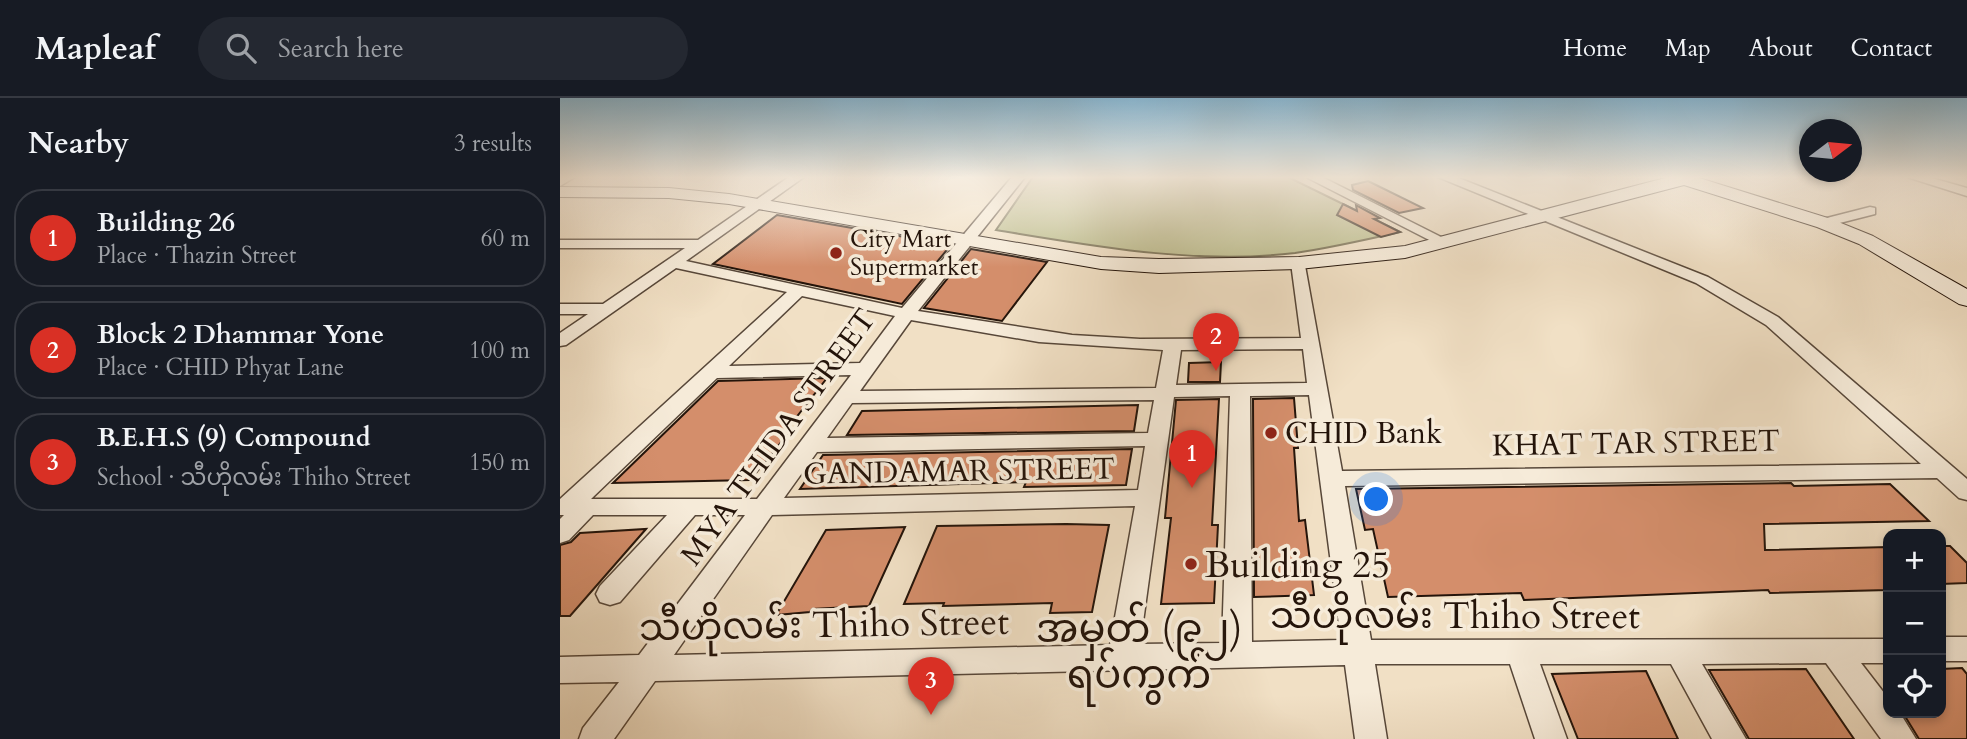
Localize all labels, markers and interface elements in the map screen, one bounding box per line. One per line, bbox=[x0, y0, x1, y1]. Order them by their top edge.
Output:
search box bbox=[198, 17, 688, 80]
text: Mapleaf bbox=[35, 26, 156, 71]
icon: search bbox=[222, 29, 260, 67]
text: Search here bbox=[278, 31, 404, 66]
text: Home bbox=[1563, 32, 1627, 65]
text: Map bbox=[1665, 32, 1711, 65]
text: About bbox=[1749, 32, 1813, 65]
text: Contact bbox=[1851, 32, 1932, 65]
north arrow bbox=[1799, 119, 1862, 182]
text: Nearby bbox=[28, 123, 129, 164]
text: 3 results bbox=[454, 128, 532, 159]
text: Building 26 bbox=[97, 205, 235, 240]
text: 1 bbox=[47, 223, 59, 254]
text: 60 m bbox=[481, 223, 530, 254]
place label: City Mart Supermarket bbox=[850, 223, 979, 284]
text: Place · Thazin Street bbox=[97, 240, 296, 271]
marker: City Mart Supermarket bbox=[828, 245, 844, 261]
street label: MYA THIDA STREET bbox=[671, 301, 885, 574]
pin: 2 bbox=[1193, 313, 1239, 371]
text: Block 2 Dhammar Yone bbox=[97, 317, 384, 352]
text: 2 bbox=[47, 335, 59, 366]
text: 100 m bbox=[469, 335, 530, 366]
text: Place · CHID Phyat Lane bbox=[97, 352, 344, 383]
place label: CHID Bank bbox=[1285, 413, 1442, 454]
text: B.E.H.S (9) Compound bbox=[97, 420, 371, 455]
street label: KHAT TAR STREET bbox=[1492, 420, 1780, 467]
marker: CHID Bank bbox=[1263, 425, 1279, 441]
pin: 1 bbox=[1169, 430, 1215, 488]
text: 3 bbox=[47, 447, 59, 478]
text: 150 m bbox=[469, 447, 530, 478]
street label: GANDAMAR STREET bbox=[803, 448, 1115, 495]
text: School · သီဟိုလမ်း Thiho Street bbox=[97, 462, 410, 493]
your location bbox=[1359, 482, 1393, 516]
map controls bbox=[1883, 529, 1946, 718]
button: + bbox=[1883, 529, 1946, 592]
place label: Building 25 bbox=[1205, 540, 1390, 590]
marker: Building 25 bbox=[1183, 556, 1199, 572]
street label: သီဟိုလမ်း Thiho Street bbox=[1270, 591, 1640, 645]
button: − bbox=[1883, 592, 1946, 655]
street label: သီဟိုလမ်း Thiho Street bbox=[639, 597, 1010, 657]
district label: အမှတ် (၉၂) ရပ်ကွက် bbox=[1036, 601, 1242, 707]
button: locate bbox=[1883, 655, 1946, 718]
pin: 3 bbox=[908, 657, 954, 715]

